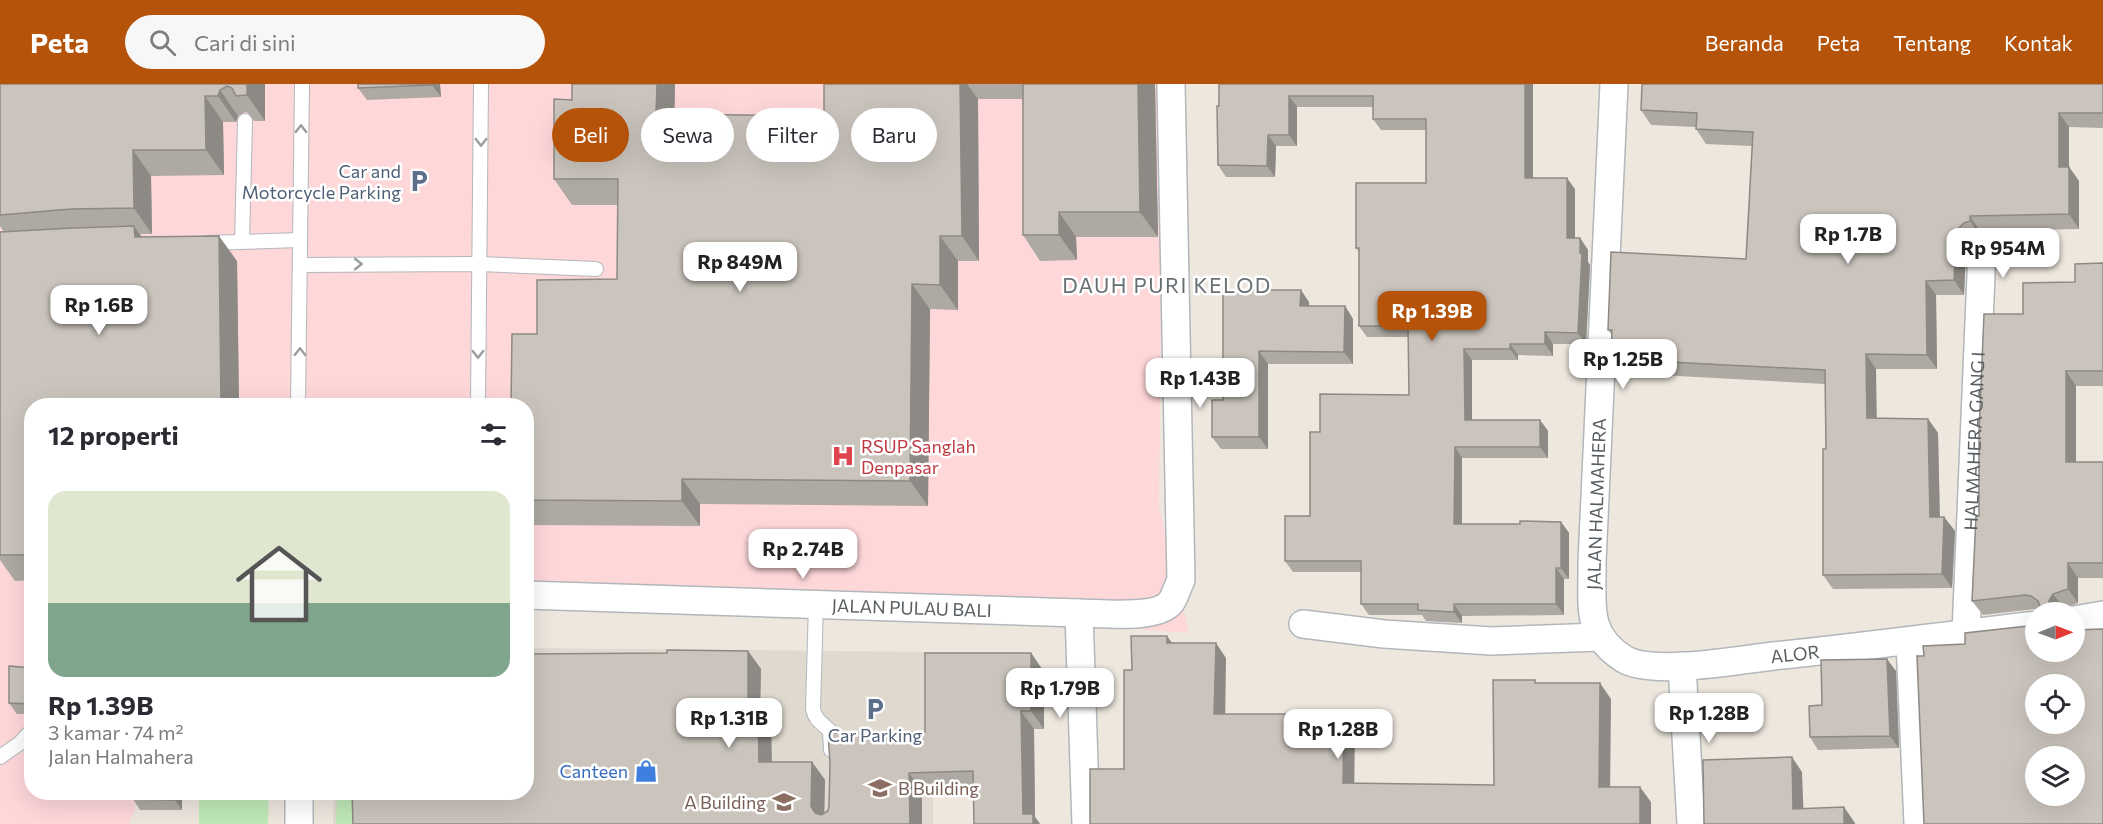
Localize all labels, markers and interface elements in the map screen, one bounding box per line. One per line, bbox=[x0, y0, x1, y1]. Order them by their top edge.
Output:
search box bbox=[125, 15, 545, 69]
text: Peta bbox=[30, 25, 89, 59]
icon: search bbox=[146, 26, 179, 59]
text: Cari di sini bbox=[194, 29, 296, 56]
text: Beranda bbox=[1705, 30, 1784, 55]
text: Peta bbox=[1817, 30, 1860, 55]
text: Tentang bbox=[1893, 30, 1971, 55]
text: Kontak bbox=[2004, 30, 2073, 55]
chip: Beli bbox=[552, 108, 629, 162]
chip: Sewa bbox=[641, 108, 734, 162]
chip: Filter bbox=[746, 108, 839, 162]
chip: Baru bbox=[851, 108, 937, 162]
one-way arrow bbox=[295, 124, 307, 133]
one-way arrow bbox=[475, 138, 487, 147]
place label: Car and Motorcycle Parking bbox=[242, 160, 401, 203]
parking icon: Car and Motorcycle Parking bbox=[406, 168, 432, 194]
pin: Rp 1.7B bbox=[1793, 214, 1903, 265]
text: Rp 1.7B bbox=[1814, 221, 1882, 245]
pin: Rp 954M bbox=[1948, 228, 2058, 279]
text: Rp 954M bbox=[1960, 235, 2046, 259]
pin: Rp 849M bbox=[685, 242, 795, 293]
text: Rp 849M bbox=[697, 249, 783, 273]
one-way arrow bbox=[354, 258, 363, 270]
district label: DAUH PURI KELOD bbox=[1062, 272, 1272, 297]
pin: Rp 1.6B bbox=[44, 285, 154, 336]
pin: Rp 1.39B bbox=[1370, 291, 1494, 342]
text: Rp 1.6B bbox=[64, 292, 134, 316]
text: Rp 1.39B bbox=[1391, 298, 1473, 322]
pin: Rp 1.25B bbox=[1561, 339, 1685, 390]
text: Rp 1.25B bbox=[1583, 346, 1663, 370]
one-way arrow bbox=[293, 348, 306, 357]
one-way arrow bbox=[472, 350, 484, 359]
street label: HALMAHERA GANG I bbox=[1959, 351, 1989, 531]
pin: Rp 1.43B bbox=[1138, 358, 1262, 409]
text: Rp 1.43B bbox=[1160, 365, 1240, 389]
icon: filters bbox=[477, 418, 510, 451]
street label: JALAN HALMAHERA bbox=[1582, 418, 1610, 590]
text: 12 properti bbox=[48, 419, 179, 450]
place label: RSUP Sanglah Denpasar bbox=[861, 435, 976, 478]
hospital icon: RSUP Sanglah Denpasar bbox=[830, 443, 856, 469]
pin: Rp 2.74B bbox=[741, 529, 865, 580]
icon: home bbox=[225, 530, 333, 638]
text: Rp 2.74B bbox=[762, 536, 844, 560]
street label: JALAN PULAU BALI bbox=[831, 594, 992, 621]
north arrow bbox=[2025, 602, 2085, 662]
map controls bbox=[2025, 602, 2085, 806]
street label: ALOR bbox=[1769, 640, 1821, 667]
pin: Rp 1.79B bbox=[998, 668, 1122, 719]
button: locate bbox=[2025, 674, 2085, 734]
text: Rp 1.79B bbox=[1020, 675, 1100, 699]
text: Rp 1.39B bbox=[48, 689, 153, 720]
pin: Rp 1.28B bbox=[1647, 693, 1771, 744]
parking icon: Car Parking bbox=[862, 696, 888, 722]
pin: Rp 1.31B bbox=[667, 698, 791, 749]
text: Rp 1.28B bbox=[1669, 700, 1749, 724]
text: Rp 1.31B bbox=[690, 705, 768, 729]
pin: Rp 1.28B bbox=[1276, 709, 1400, 760]
text: Rp 1.28B bbox=[1298, 716, 1378, 740]
text: 3 kamar · 74 m² bbox=[48, 720, 184, 744]
place label: Car Parking bbox=[828, 724, 923, 746]
text: Jalan Halmahera bbox=[48, 744, 194, 768]
button: layers bbox=[2025, 746, 2085, 806]
shop icon: Canteen bbox=[633, 758, 659, 784]
place label: Canteen bbox=[559, 760, 628, 782]
school or university icon: B Building bbox=[867, 775, 893, 801]
place label: B Building bbox=[898, 777, 979, 799]
school or university icon: A Building bbox=[771, 789, 797, 815]
place label: A Building bbox=[684, 791, 766, 813]

